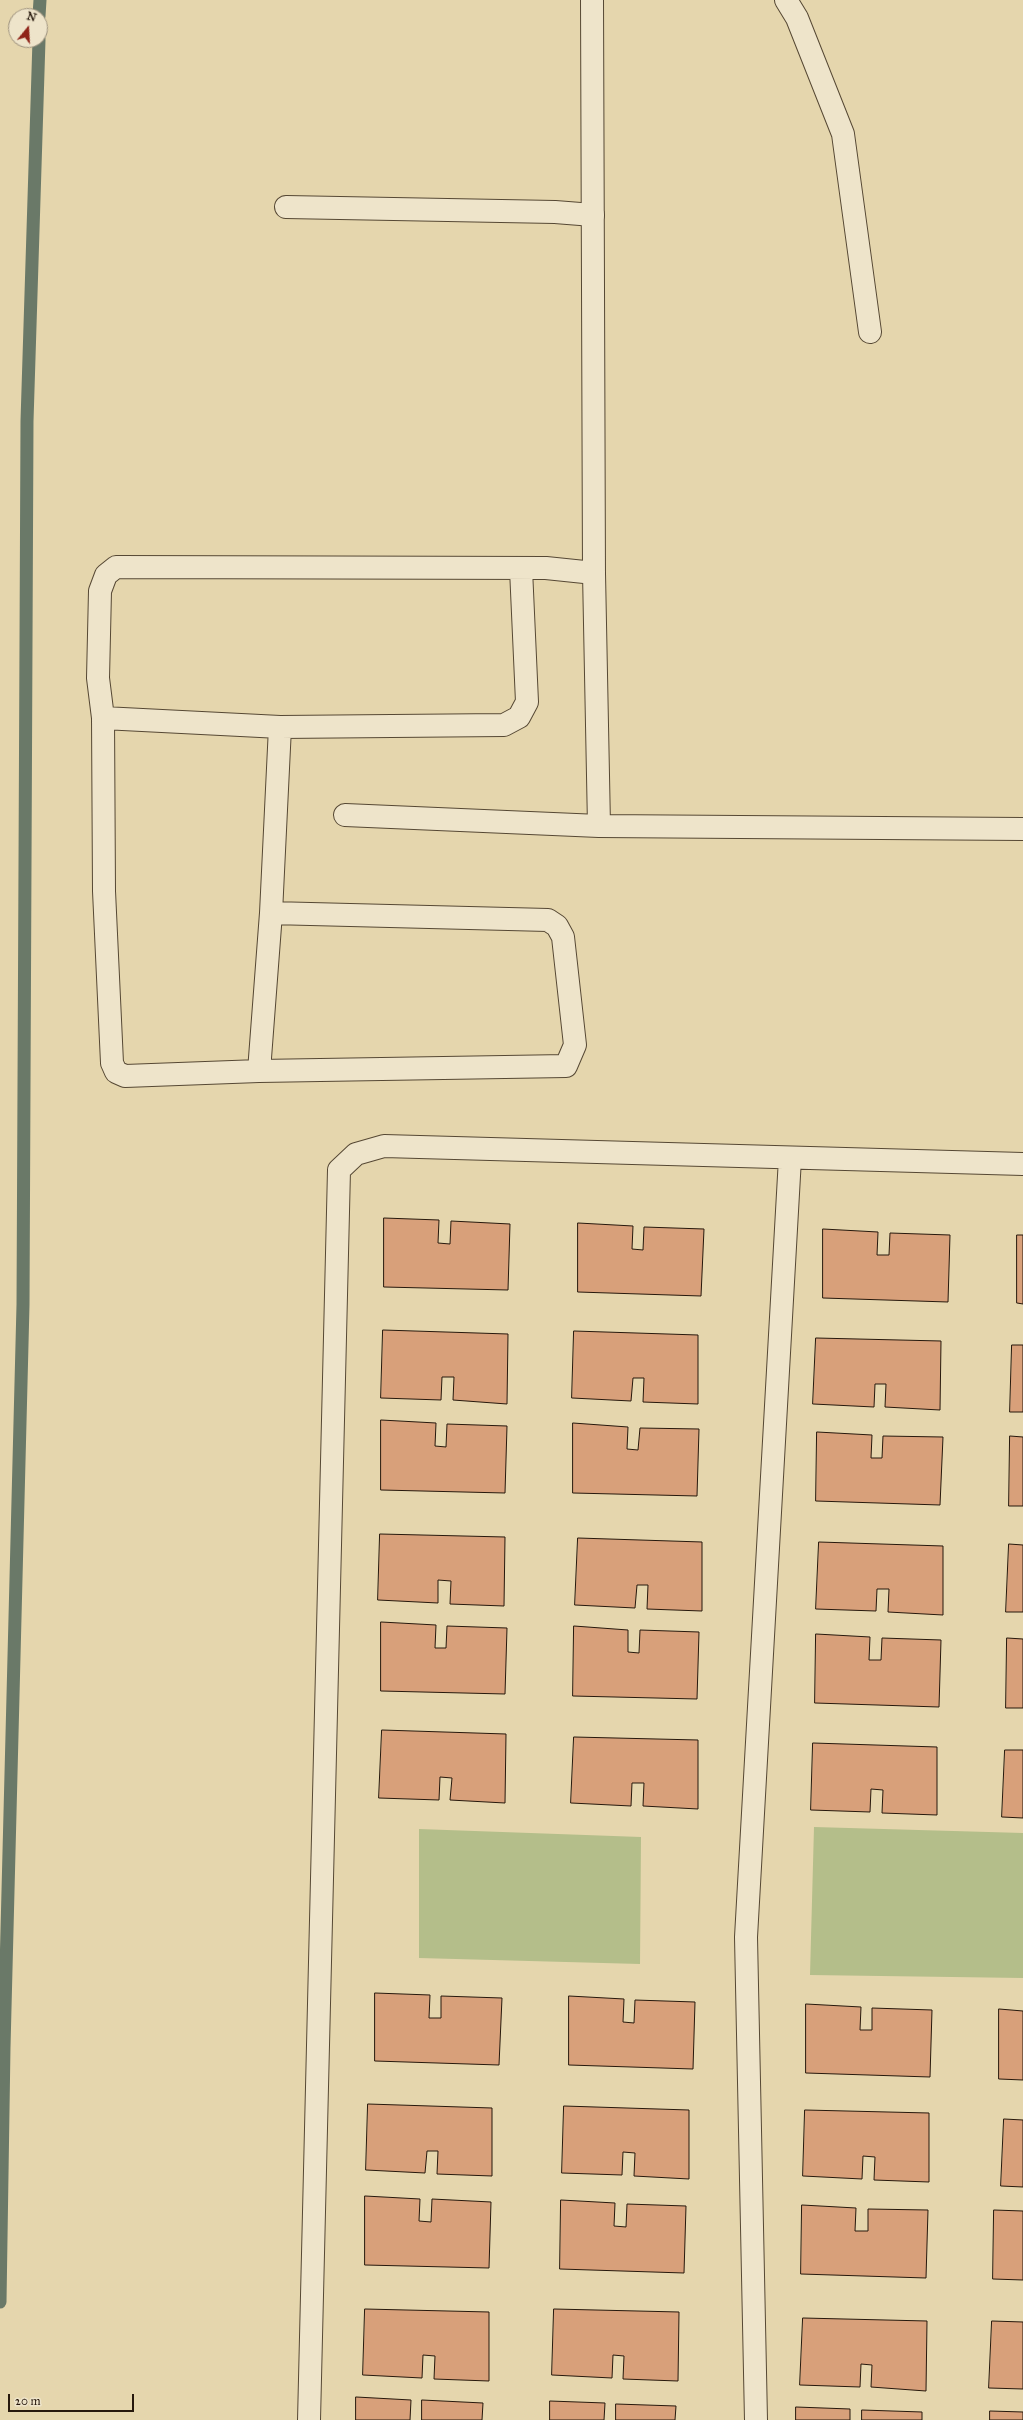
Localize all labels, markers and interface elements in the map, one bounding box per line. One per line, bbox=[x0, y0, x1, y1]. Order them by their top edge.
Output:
north arrow bbox=[8, 8, 48, 48]
text: N bbox=[25, 9, 38, 25]
scale bar bbox=[10, 2386, 136, 2412]
text: 20 m bbox=[15, 2394, 41, 2408]

